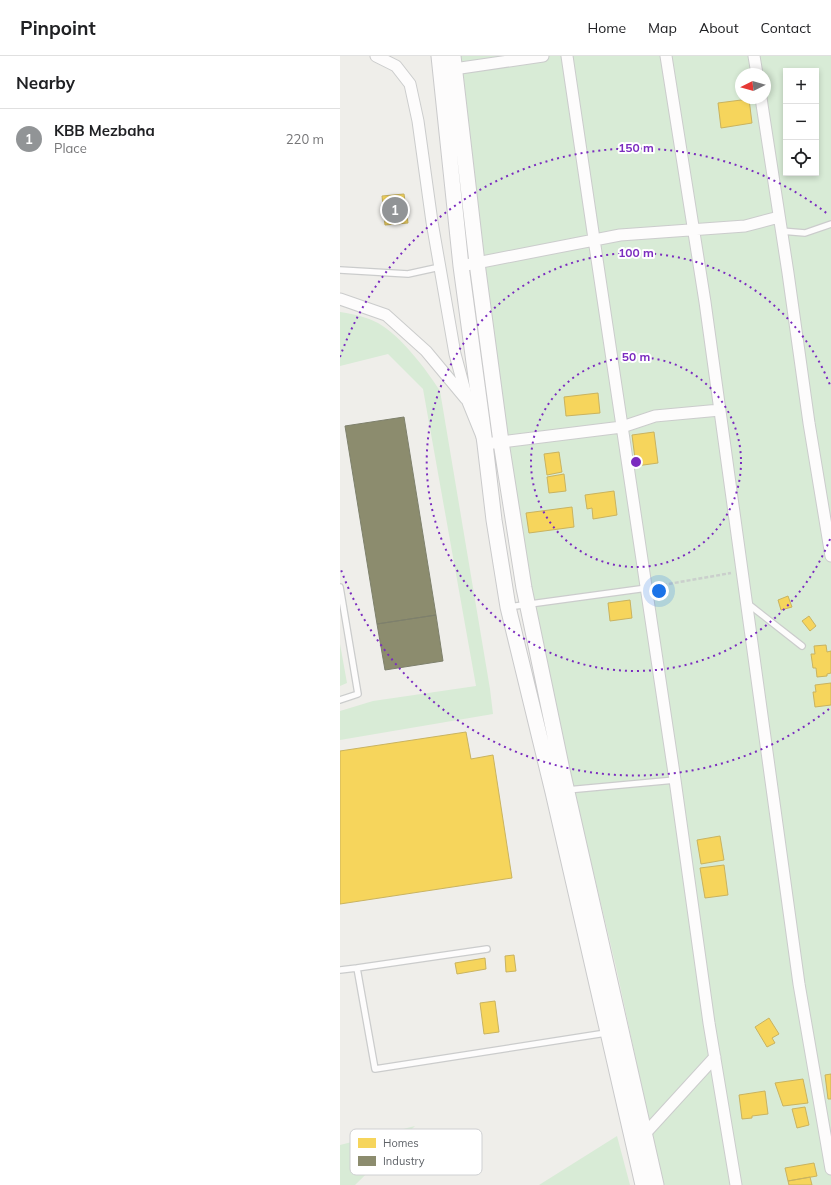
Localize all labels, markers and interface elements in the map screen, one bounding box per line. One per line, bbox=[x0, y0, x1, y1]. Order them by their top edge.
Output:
text: Pinpoint bbox=[20, 16, 96, 40]
text: Home bbox=[587, 19, 626, 37]
text: Map bbox=[648, 19, 677, 37]
text: About bbox=[699, 19, 739, 37]
text: Contact bbox=[761, 19, 811, 37]
north arrow bbox=[735, 68, 771, 104]
map controls bbox=[783, 68, 819, 176]
button: + bbox=[783, 68, 819, 104]
text: Nearby bbox=[16, 72, 75, 93]
button: − bbox=[783, 104, 819, 140]
text: KBB Mezbaha bbox=[54, 121, 155, 140]
text: 1 bbox=[25, 131, 33, 147]
text: 220 m bbox=[286, 131, 324, 147]
text: Place bbox=[54, 140, 87, 156]
text: 150 m bbox=[618, 140, 654, 155]
button: locate bbox=[783, 140, 819, 176]
pin: 1 bbox=[382, 195, 408, 225]
text: 100 m bbox=[618, 245, 654, 260]
text: 50 m bbox=[622, 349, 650, 364]
centre of rings bbox=[629, 455, 643, 469]
your location bbox=[649, 581, 669, 601]
legend bbox=[350, 1129, 482, 1175]
text: Homes bbox=[383, 1136, 419, 1150]
text: Industry bbox=[383, 1154, 425, 1168]

